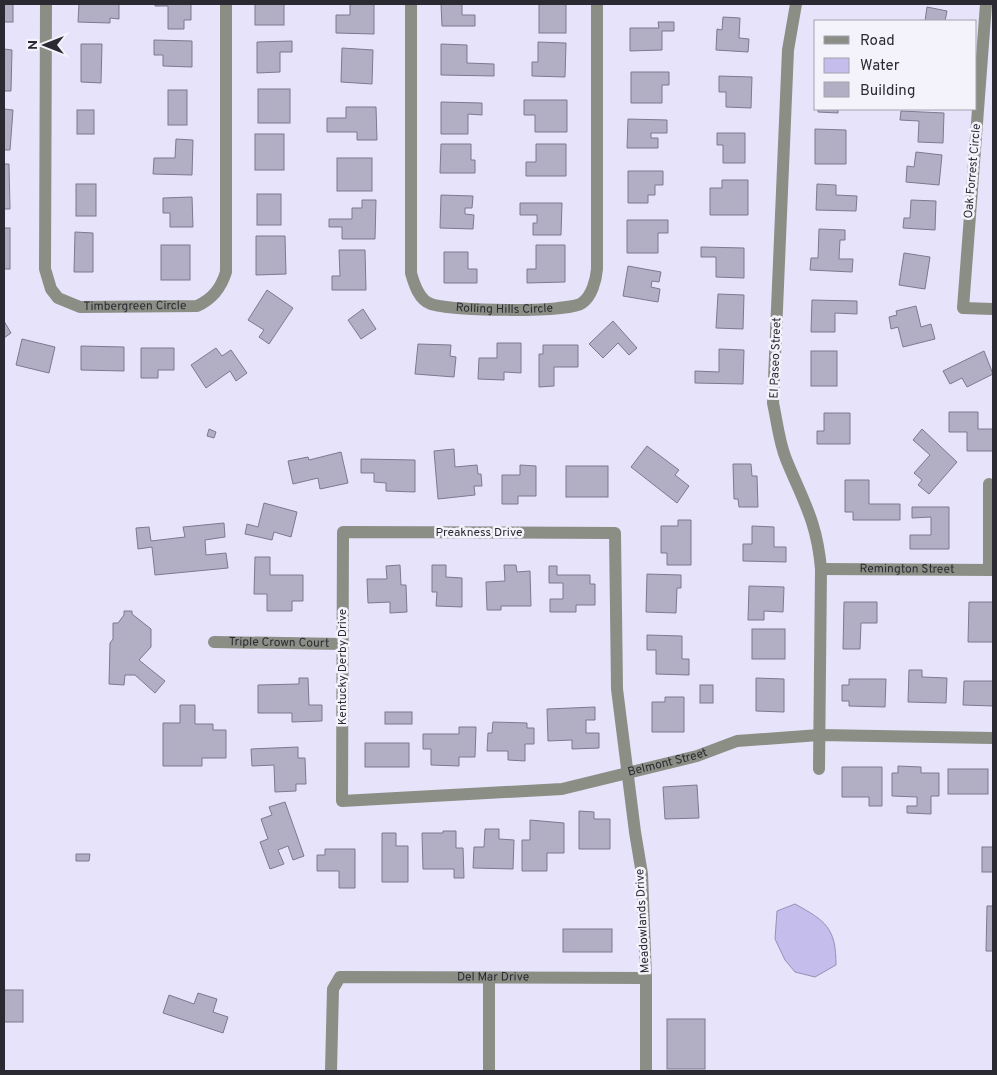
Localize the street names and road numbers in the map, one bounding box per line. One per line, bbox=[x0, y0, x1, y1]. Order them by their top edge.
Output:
street label: Oak Forrest Circle bbox=[961, 123, 985, 219]
street label: Timbergreen Circle bbox=[83, 298, 187, 315]
street label: Rolling Hills Circle bbox=[455, 300, 554, 318]
street label: El Paseo Street bbox=[767, 317, 785, 399]
street label: Preakness Drive bbox=[436, 525, 522, 541]
street label: Remington Street bbox=[859, 561, 955, 578]
street label: Kentucky Derby Drive bbox=[335, 609, 351, 725]
street label: Triple Crown Court bbox=[229, 634, 329, 652]
street label: Belmont Street bbox=[626, 745, 710, 781]
street label: Meadowlands Drive bbox=[632, 868, 654, 974]
street label: Del Mar Drive bbox=[457, 969, 529, 986]

